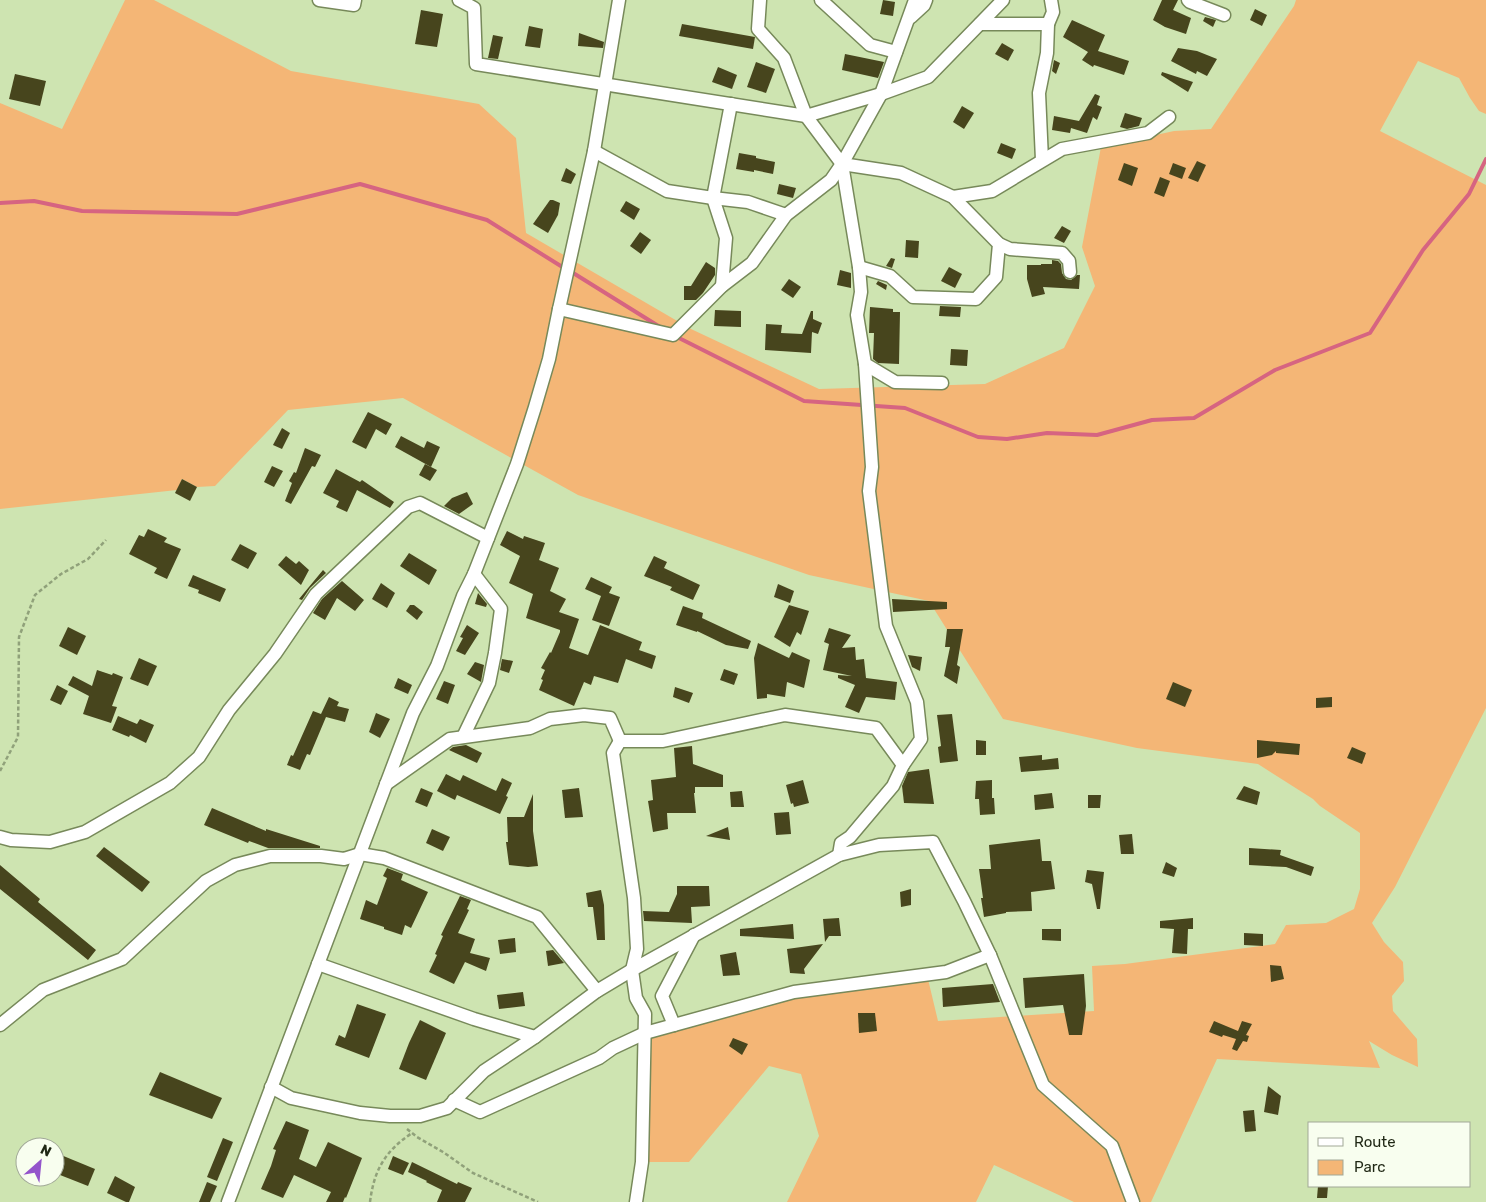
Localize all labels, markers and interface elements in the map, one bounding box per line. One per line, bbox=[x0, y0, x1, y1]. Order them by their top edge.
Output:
legend bbox=[1308, 1122, 1471, 1187]
text: Route bbox=[1354, 1133, 1396, 1151]
north arrow bbox=[15, 1137, 65, 1187]
text: N bbox=[37, 1141, 54, 1161]
text: Parc bbox=[1354, 1158, 1386, 1176]

